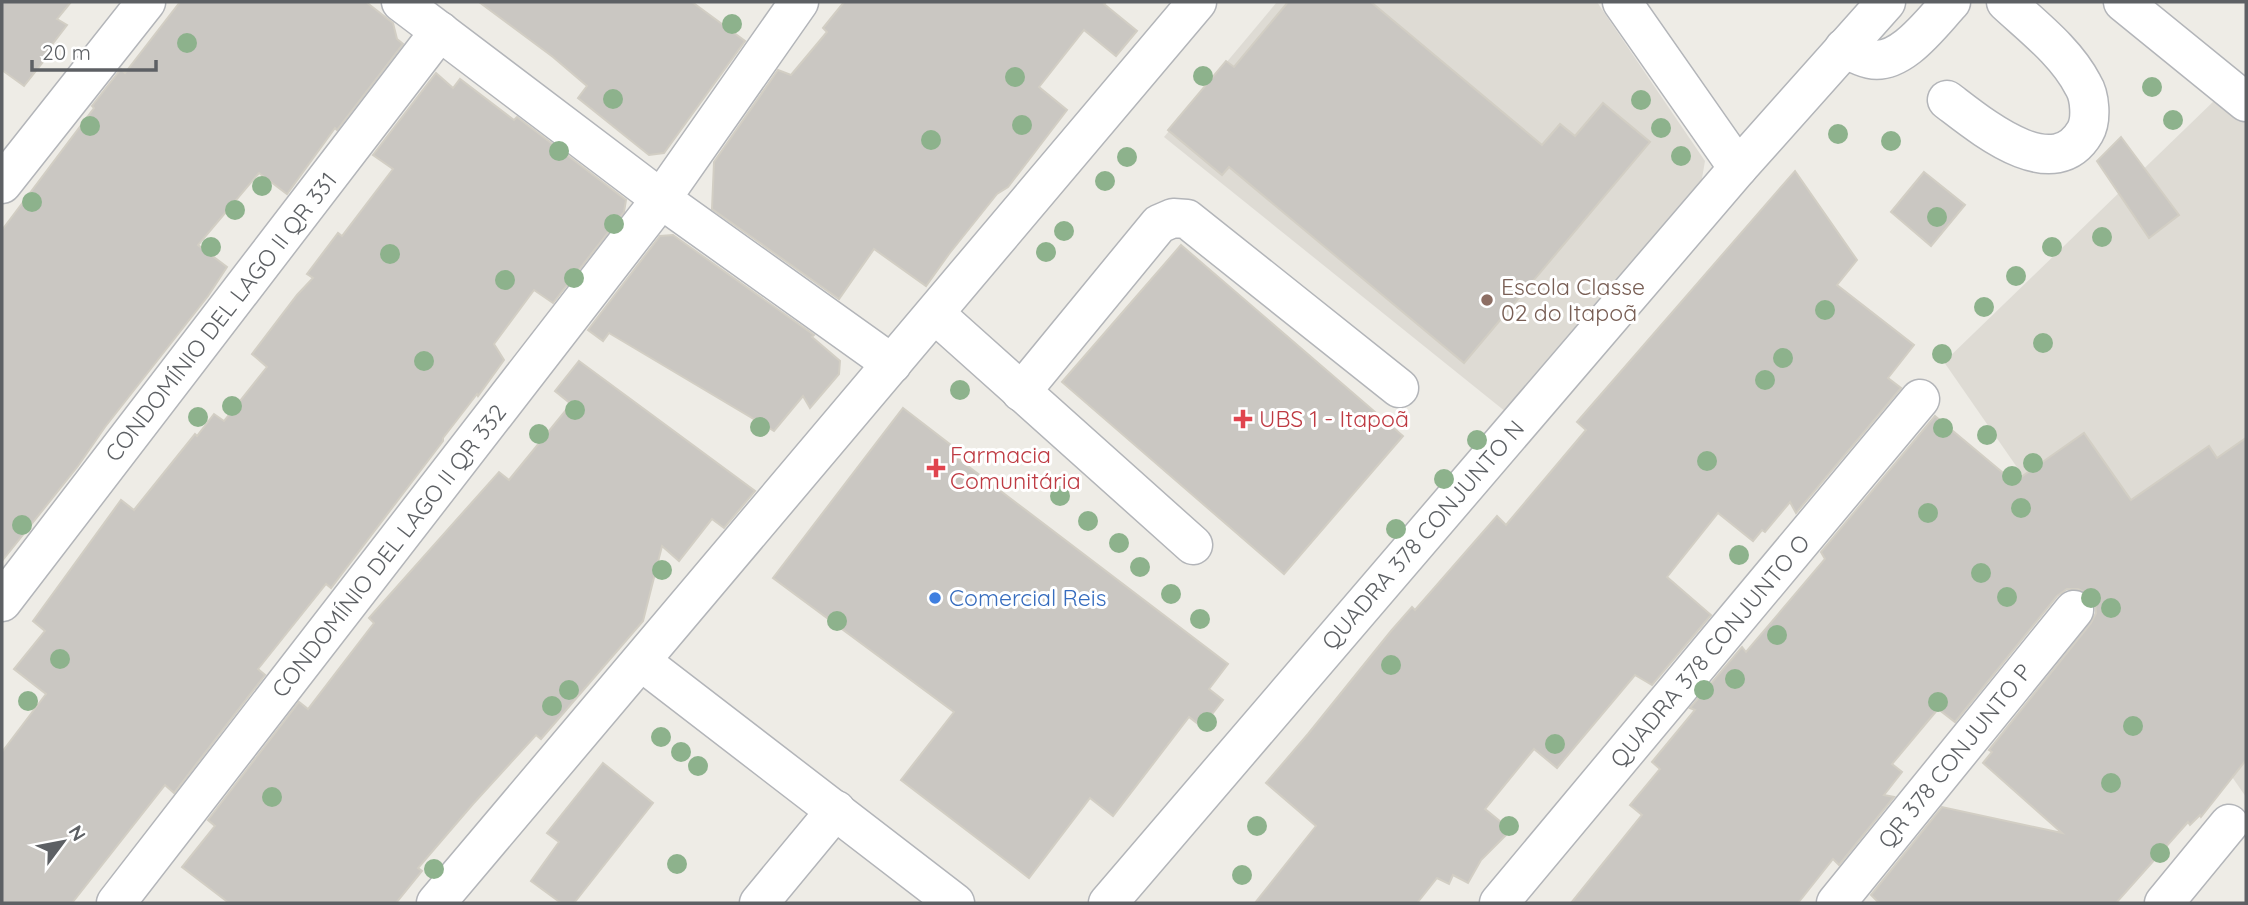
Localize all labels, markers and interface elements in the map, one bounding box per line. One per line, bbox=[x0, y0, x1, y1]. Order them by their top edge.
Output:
scale bar bbox=[32, 28, 156, 72]
text: 20 m bbox=[42, 39, 91, 65]
street label: CONDOMÍNIO DEL LAGO II QR 331 bbox=[98, 166, 343, 467]
place label: Escola Classe 02 do Itapoã bbox=[1501, 272, 1645, 327]
marker: Escola Classe 02 do Itapoã bbox=[1479, 292, 1495, 308]
street label: CONDOMÍNIO DEL LAGO II QR 332 bbox=[265, 398, 512, 703]
place label: UBS 1 - Itapoã bbox=[1259, 404, 1409, 433]
marker: UBS 1 - Itapoã bbox=[1233, 409, 1253, 429]
street label: QUADRA 378 CONJUNTO N bbox=[1315, 414, 1530, 655]
place label: Farmacia Comunitária bbox=[950, 440, 1081, 495]
marker: Farmacia Comunitária bbox=[928, 460, 944, 476]
street label: QUADRA 378 CONJUNTO O bbox=[1604, 528, 1816, 773]
place label: Comercial Reis bbox=[949, 583, 1107, 612]
marker: Comercial Reis bbox=[927, 590, 943, 606]
street label: QR 378 CONJUNTO P bbox=[1871, 658, 2038, 854]
north arrow bbox=[28, 807, 98, 877]
text: N bbox=[64, 821, 91, 845]

